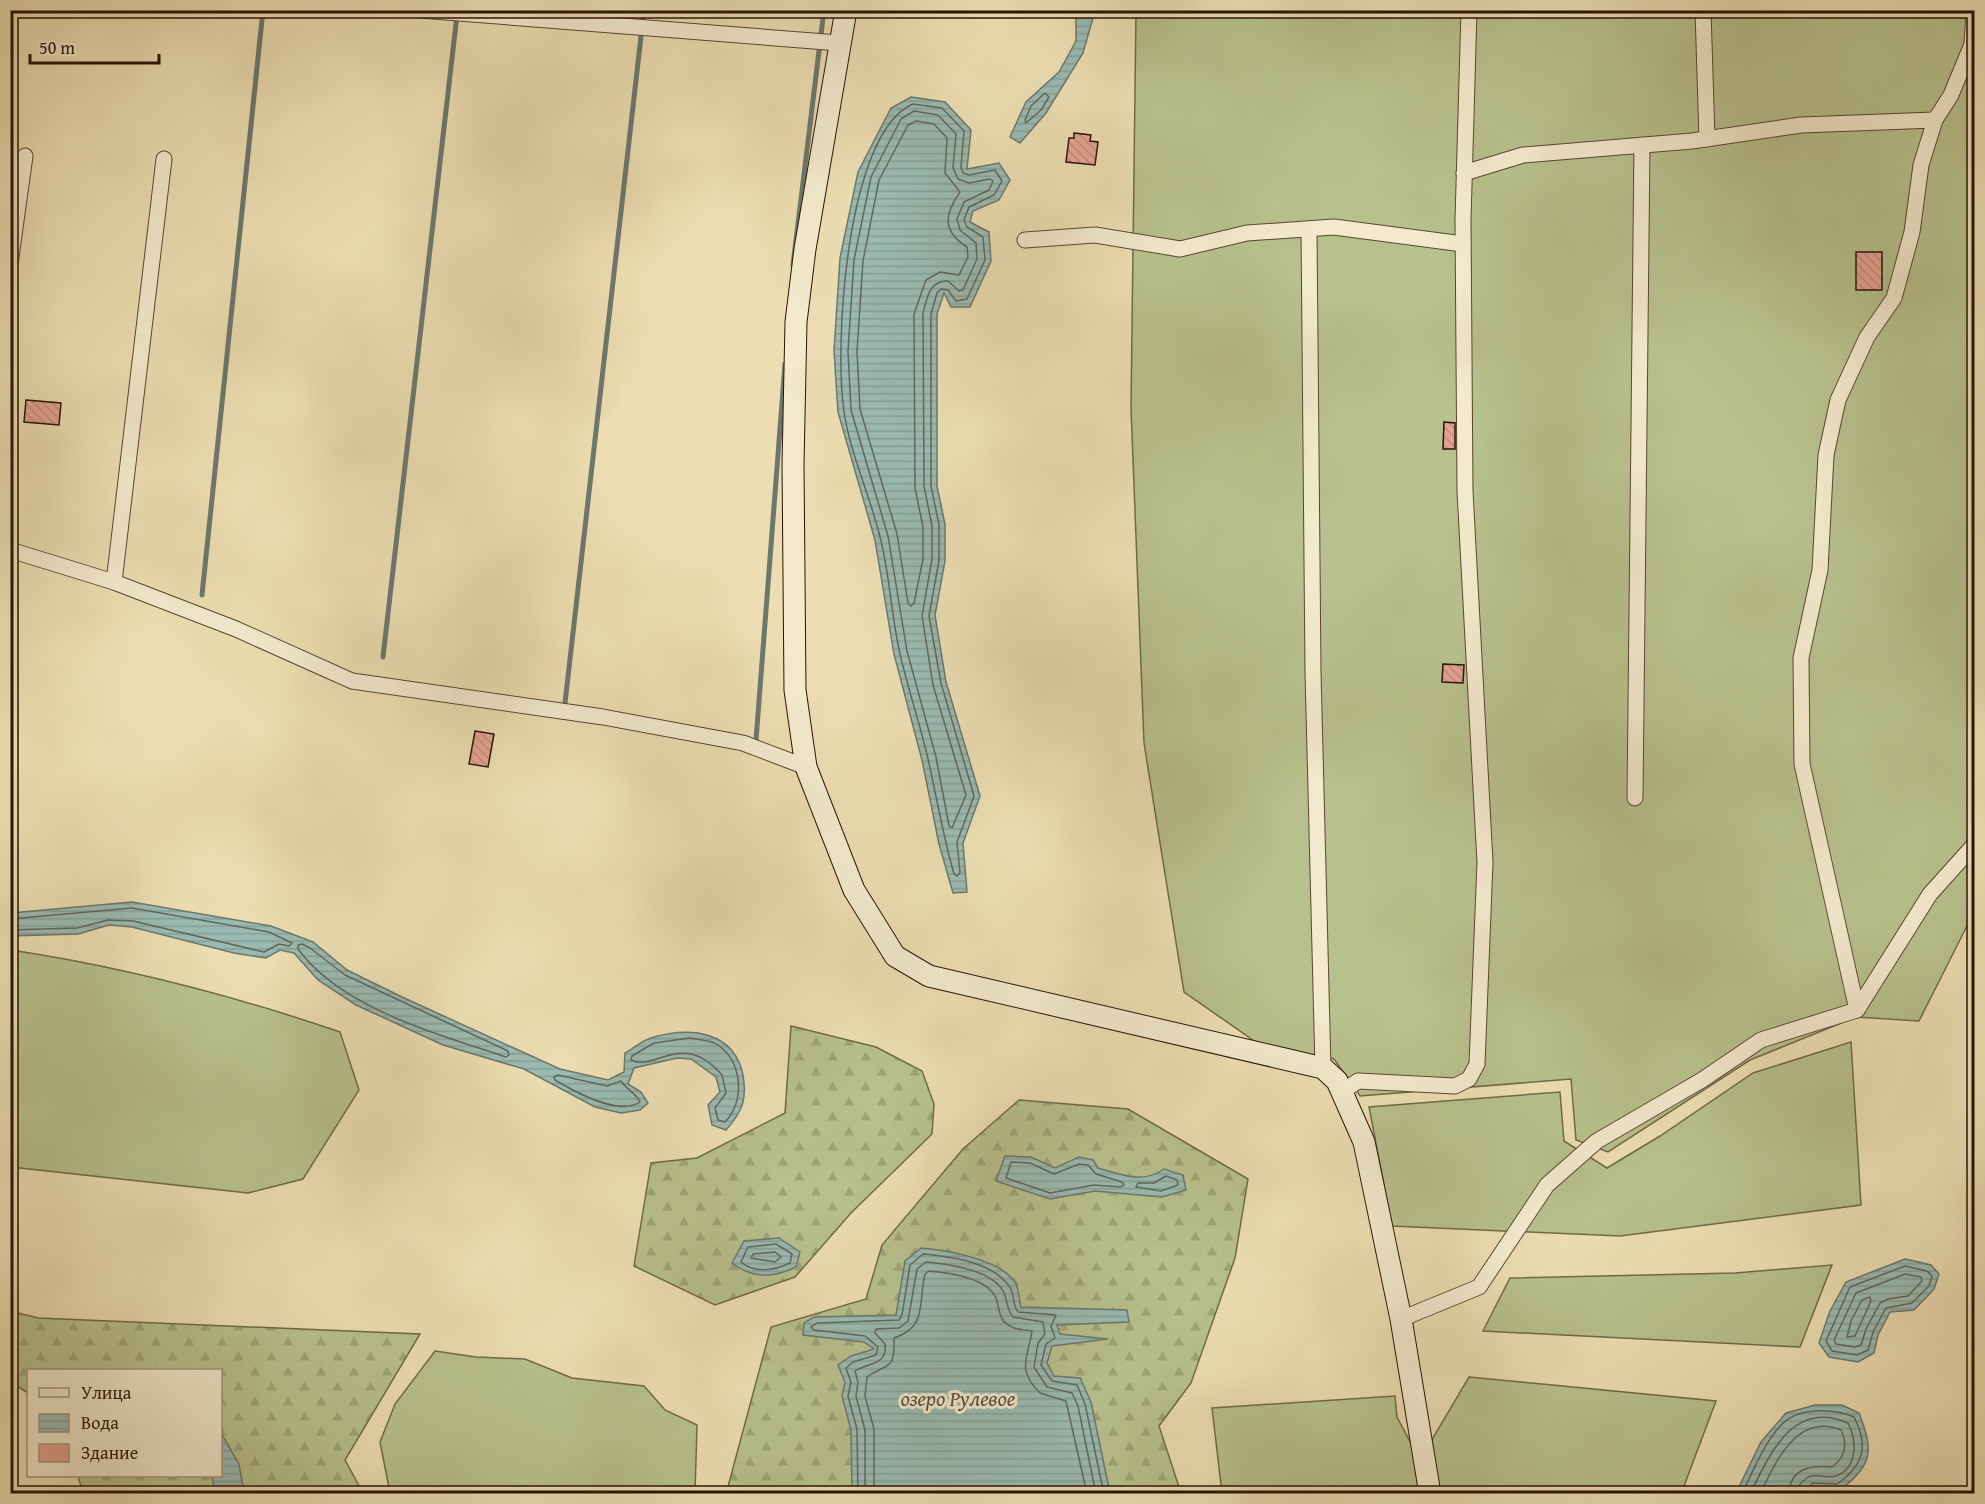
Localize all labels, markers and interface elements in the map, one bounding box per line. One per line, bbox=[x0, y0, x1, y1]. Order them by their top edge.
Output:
scale bar bbox=[30, 27, 159, 65]
text: 50 m bbox=[39, 34, 75, 61]
legend bbox=[27, 1369, 222, 1477]
text: Улица bbox=[81, 1379, 132, 1406]
water label: озеро Рулевое bbox=[901, 1383, 1015, 1414]
text: Вода bbox=[81, 1409, 119, 1436]
text: Здание bbox=[81, 1439, 138, 1466]

